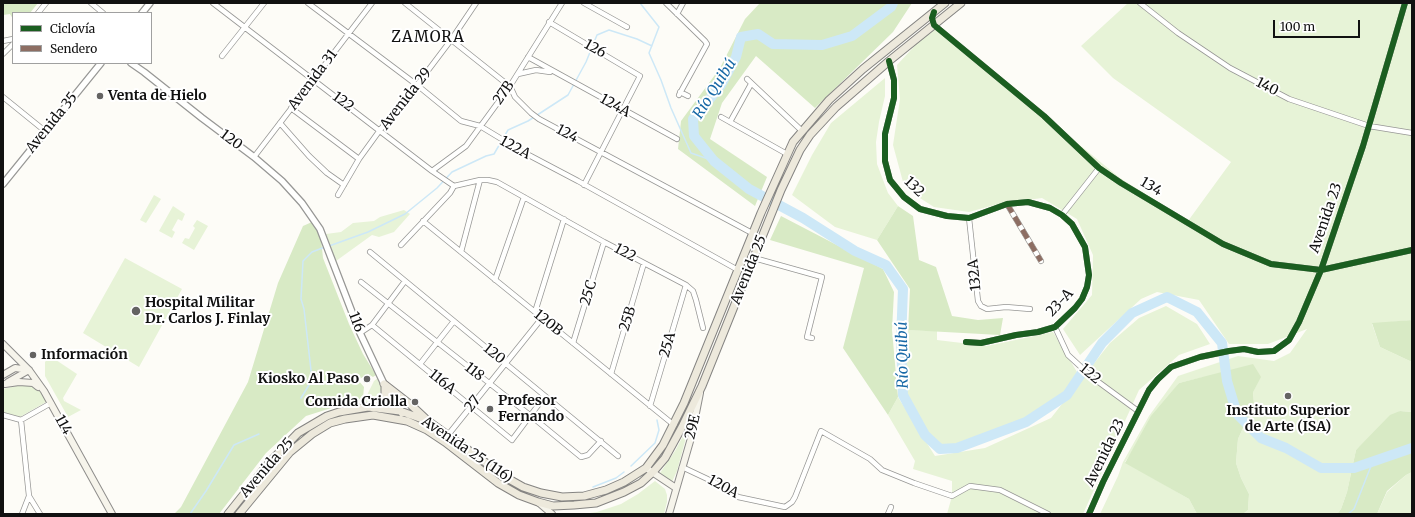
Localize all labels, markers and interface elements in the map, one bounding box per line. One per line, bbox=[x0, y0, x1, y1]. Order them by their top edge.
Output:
legend bbox=[12, 12, 152, 64]
scale bar bbox=[1275, 12, 1362, 38]
text: 100 m bbox=[1280, 19, 1315, 34]
text: Ciclovía bbox=[50, 21, 95, 36]
district label: ZAMORA bbox=[391, 29, 465, 47]
street label: 126 bbox=[581, 36, 609, 62]
text: Sendero bbox=[50, 41, 97, 56]
street label: Avenida 31 bbox=[285, 47, 341, 113]
water label: Río Quibú bbox=[690, 56, 740, 122]
street label: Avenida 29 bbox=[377, 65, 435, 133]
street label: 140 bbox=[1253, 74, 1281, 100]
street label: 27B bbox=[490, 78, 518, 108]
place label: Venta de Hielo bbox=[108, 88, 207, 104]
street label: Avenida 35 bbox=[23, 89, 81, 157]
street label: 122 bbox=[329, 89, 357, 115]
marker: Venta de Hielo bbox=[95, 91, 105, 101]
street label: 124A bbox=[597, 91, 633, 121]
street label: 124 bbox=[553, 121, 581, 147]
street label: 120 bbox=[217, 126, 245, 154]
street label: 122A bbox=[497, 133, 533, 163]
street label: 132 bbox=[900, 173, 928, 201]
street label: 134 bbox=[1137, 174, 1165, 200]
street label: Avenida 23 bbox=[1306, 181, 1346, 255]
street label: Avenida 25 bbox=[727, 233, 771, 307]
street label: 122 bbox=[611, 240, 639, 266]
street label: 132A bbox=[965, 258, 985, 292]
street label: 25C bbox=[577, 278, 601, 308]
street label: 23-A bbox=[1043, 286, 1077, 320]
place label: Hospital Militar Dr. Carlos J. Finlay bbox=[145, 295, 270, 328]
marker: Hospital Militar Dr. Carlos J. Finlay bbox=[130, 305, 142, 317]
street label: 25B bbox=[616, 305, 640, 333]
street label: 120B bbox=[530, 306, 566, 340]
street label: 116 bbox=[345, 310, 367, 334]
water label: Río Quibú bbox=[893, 321, 913, 389]
street label: 25A bbox=[656, 330, 680, 360]
street label: 120 bbox=[480, 340, 508, 368]
place label: Información bbox=[41, 347, 128, 363]
marker: Información bbox=[28, 350, 38, 360]
street label: 118 bbox=[461, 359, 487, 385]
street label: 122 bbox=[1076, 360, 1104, 388]
street label: 116A bbox=[425, 366, 459, 398]
place label: Kiosko Al Paso bbox=[257, 371, 359, 387]
marker: Kiosko Al Paso bbox=[362, 374, 372, 384]
marker: Instituto Superior de Arte (ISA) bbox=[1283, 391, 1293, 401]
street label: 27 bbox=[461, 393, 485, 415]
place label: Profesor Fernando bbox=[498, 393, 564, 426]
place label: Comida Criolla bbox=[306, 394, 407, 410]
marker: Comida Criolla bbox=[410, 397, 420, 407]
place label: Instituto Superior de Arte (ISA) bbox=[1226, 403, 1350, 436]
marker: Profesor Fernando bbox=[485, 404, 495, 414]
street label: 114 bbox=[51, 412, 75, 438]
street label: Avenida 25 (116) bbox=[418, 413, 516, 487]
street label: 29E bbox=[682, 413, 704, 441]
street label: Avenida 23 bbox=[1081, 416, 1129, 490]
street label: Avenida 25 bbox=[237, 435, 297, 501]
street label: 120A bbox=[705, 472, 741, 502]

